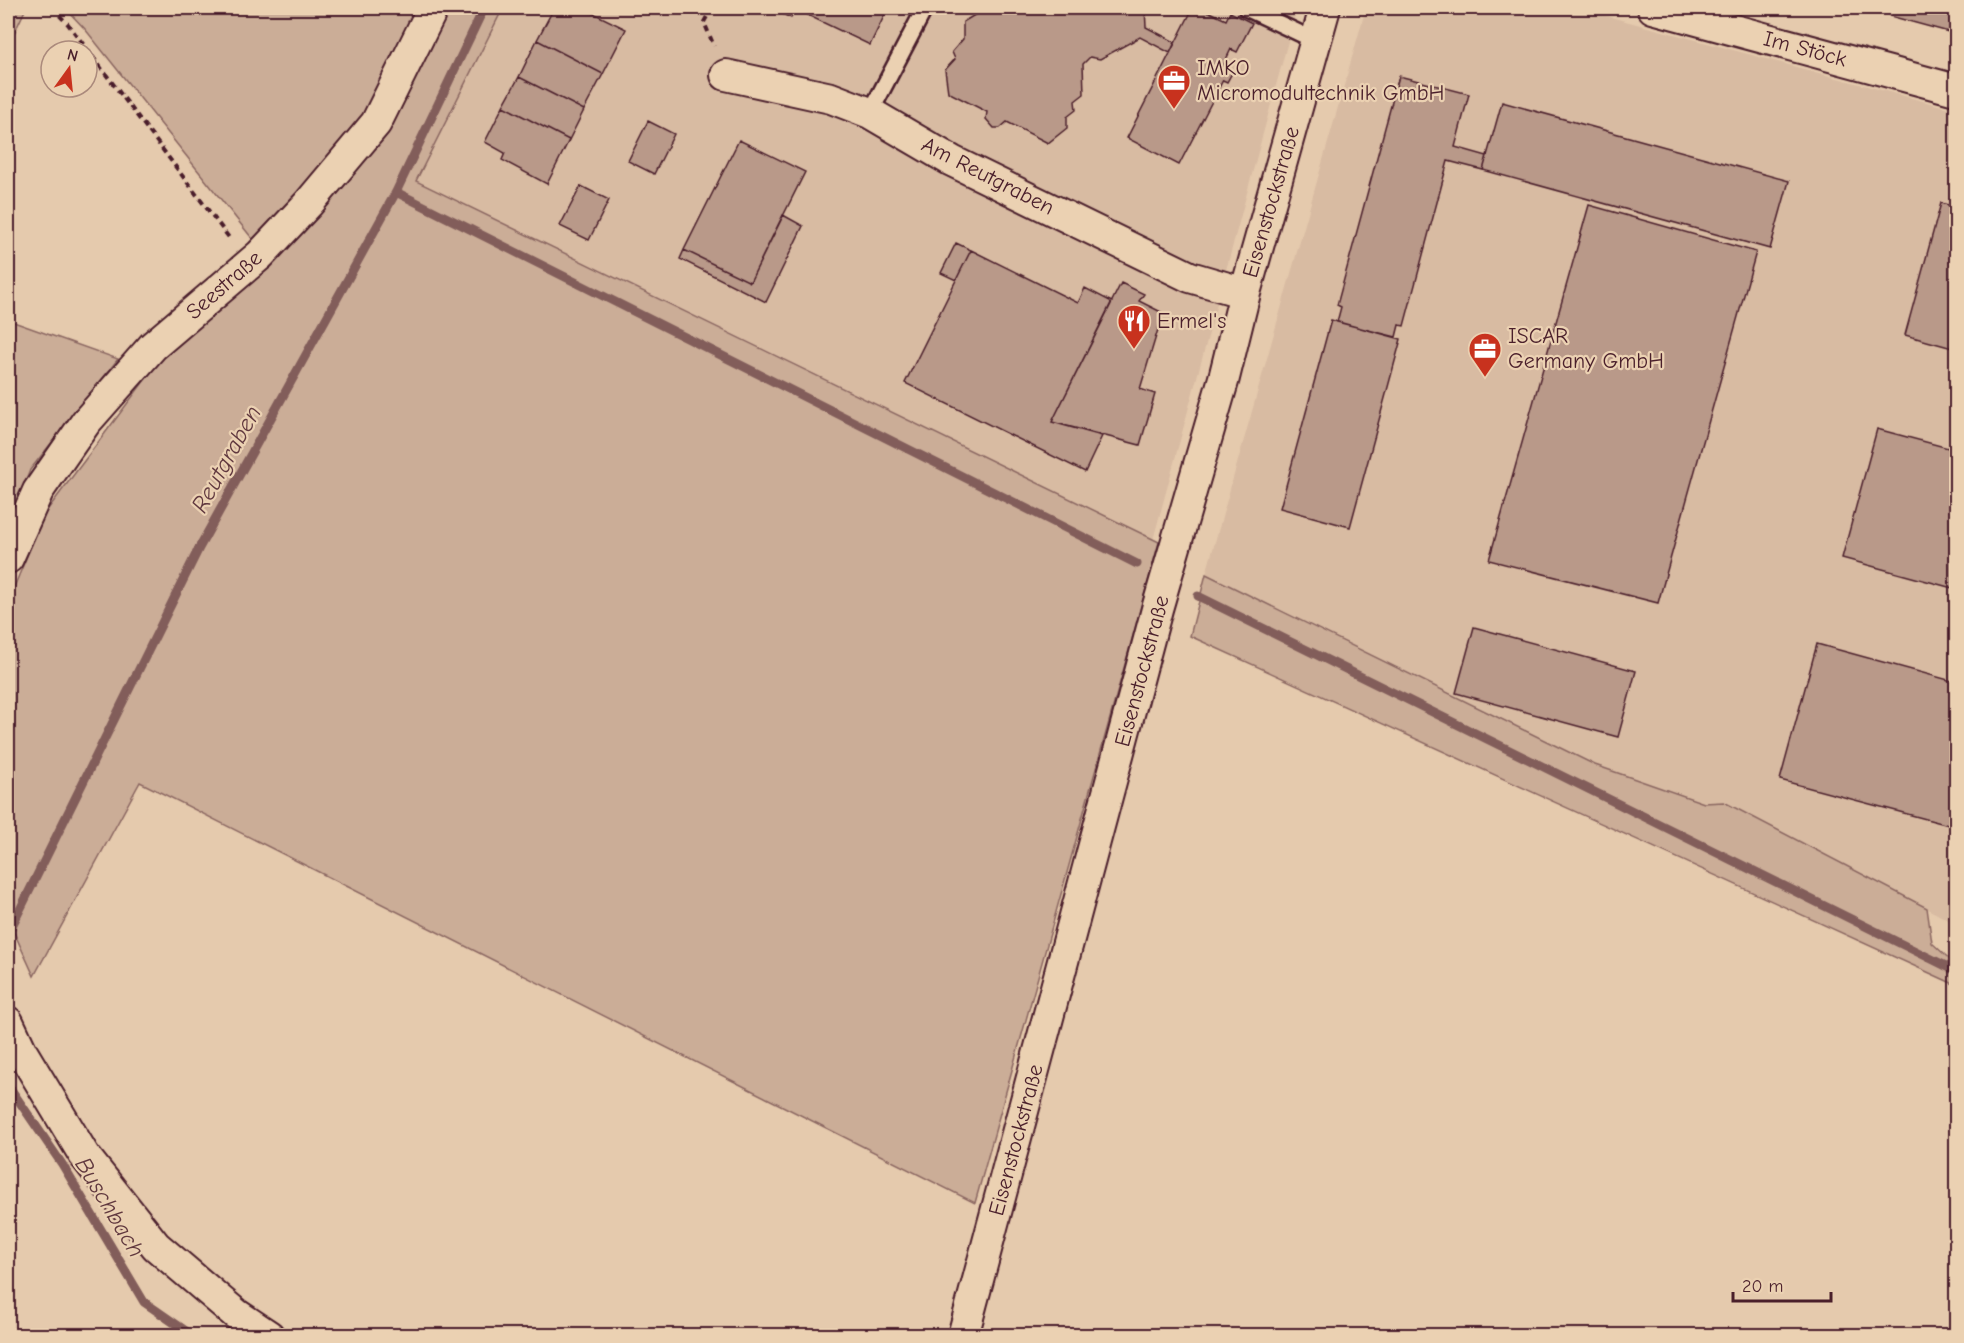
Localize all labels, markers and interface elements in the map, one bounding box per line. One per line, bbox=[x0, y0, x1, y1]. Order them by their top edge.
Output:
street label: Im Stöck bbox=[1761, 25, 1850, 73]
north arrow bbox=[39, 39, 99, 99]
text: N bbox=[65, 45, 80, 66]
place label: IMKO Micromodultechnik GmbH bbox=[1197, 55, 1444, 106]
office icon: IMKO Micromodultechnik GmbH bbox=[1156, 63, 1192, 110]
street label: Eisenstockstraße bbox=[1237, 123, 1305, 281]
street label: Am Reutgraben bbox=[917, 131, 1059, 221]
street label: Seestraße bbox=[181, 245, 267, 325]
restaurant icon: Ermel's bbox=[1116, 303, 1152, 350]
place label: Ermel's bbox=[1157, 308, 1227, 334]
place label: ISCAR Germany GmbH bbox=[1508, 323, 1664, 374]
office icon: ISCAR Germany GmbH bbox=[1467, 331, 1503, 378]
water label: Reutgraben bbox=[185, 401, 267, 517]
street label: Eisenstockstraße bbox=[1109, 592, 1175, 750]
street label: Eisenstockstraße bbox=[983, 1061, 1049, 1219]
water label: Buschbach bbox=[69, 1152, 151, 1262]
scale bar bbox=[1733, 1265, 1830, 1303]
text: 20 m bbox=[1742, 1276, 1783, 1297]

